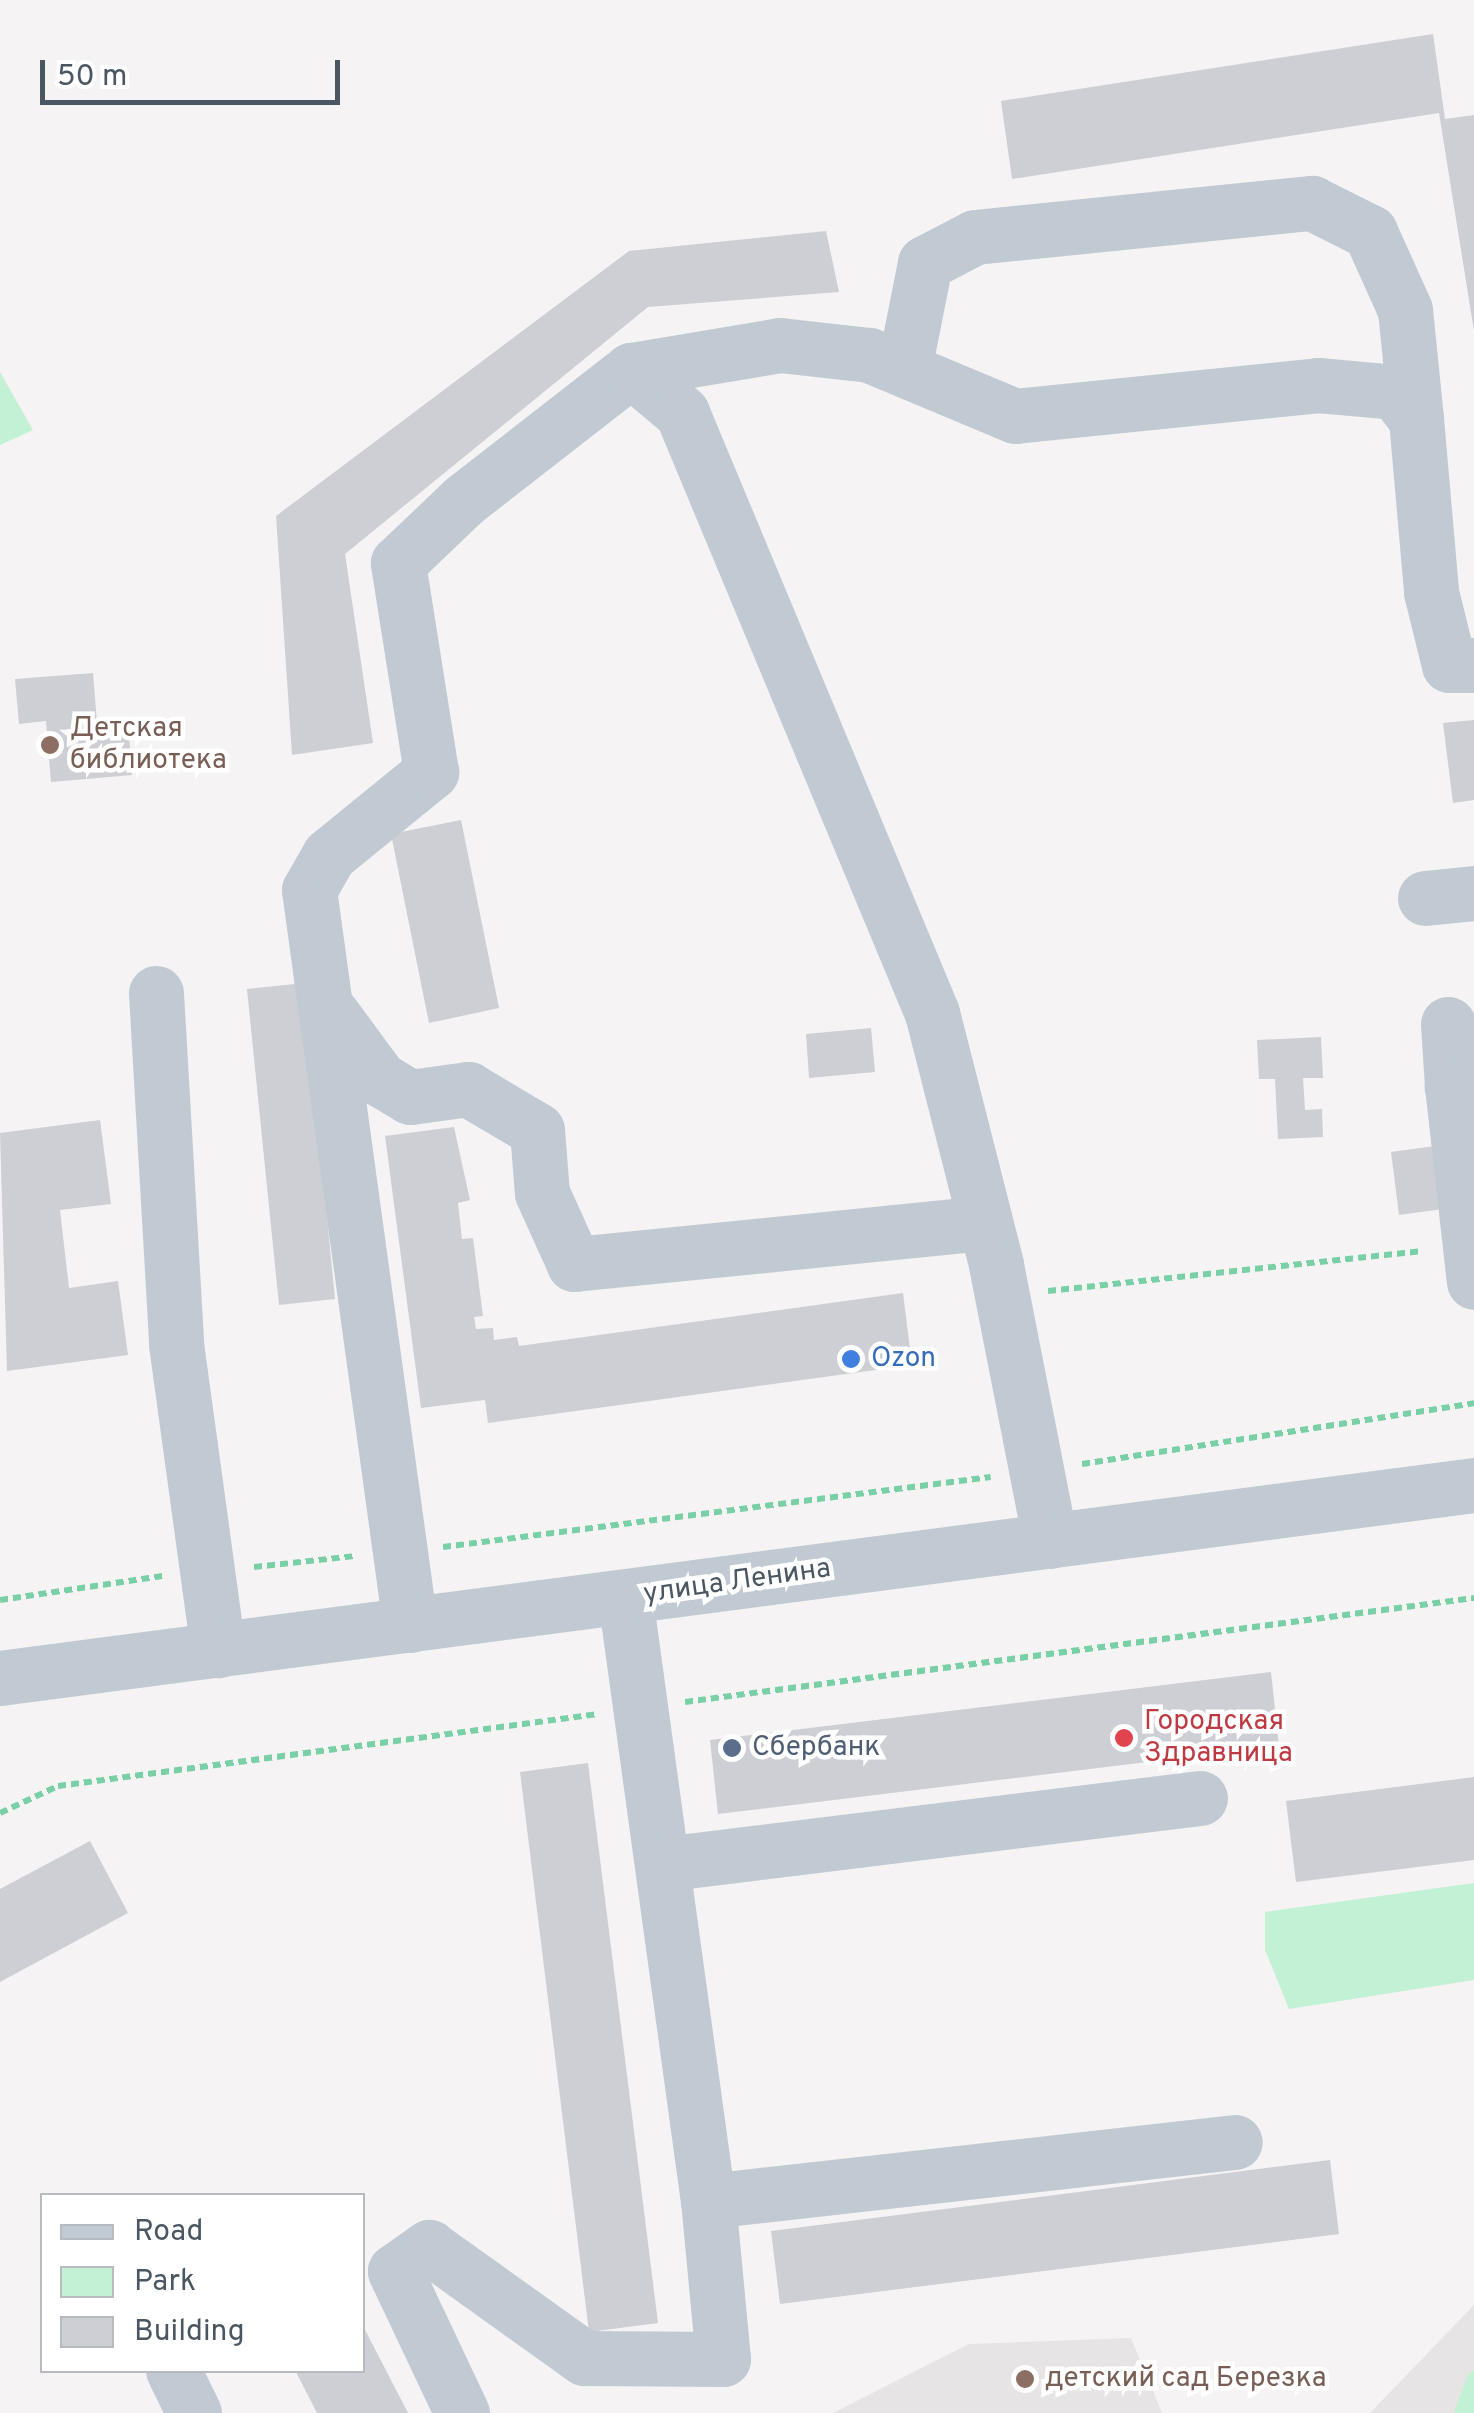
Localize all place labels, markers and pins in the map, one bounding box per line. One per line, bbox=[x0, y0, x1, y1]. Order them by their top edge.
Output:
place label: Детская библиотека bbox=[70, 712, 227, 778]
marker: Детская библиотека bbox=[39, 734, 61, 756]
place label: Ozon bbox=[871, 1342, 936, 1376]
marker: Ozon bbox=[840, 1348, 862, 1370]
place label: Городская Здравница bbox=[1144, 1705, 1293, 1771]
marker: Городская Здравница bbox=[1113, 1727, 1135, 1749]
place label: Сбербанк bbox=[752, 1731, 880, 1765]
marker: Сбербанк bbox=[721, 1737, 743, 1759]
place label: детский сад Березка bbox=[1045, 2362, 1326, 2396]
marker: детский сад Березка bbox=[1014, 2368, 1036, 2390]

